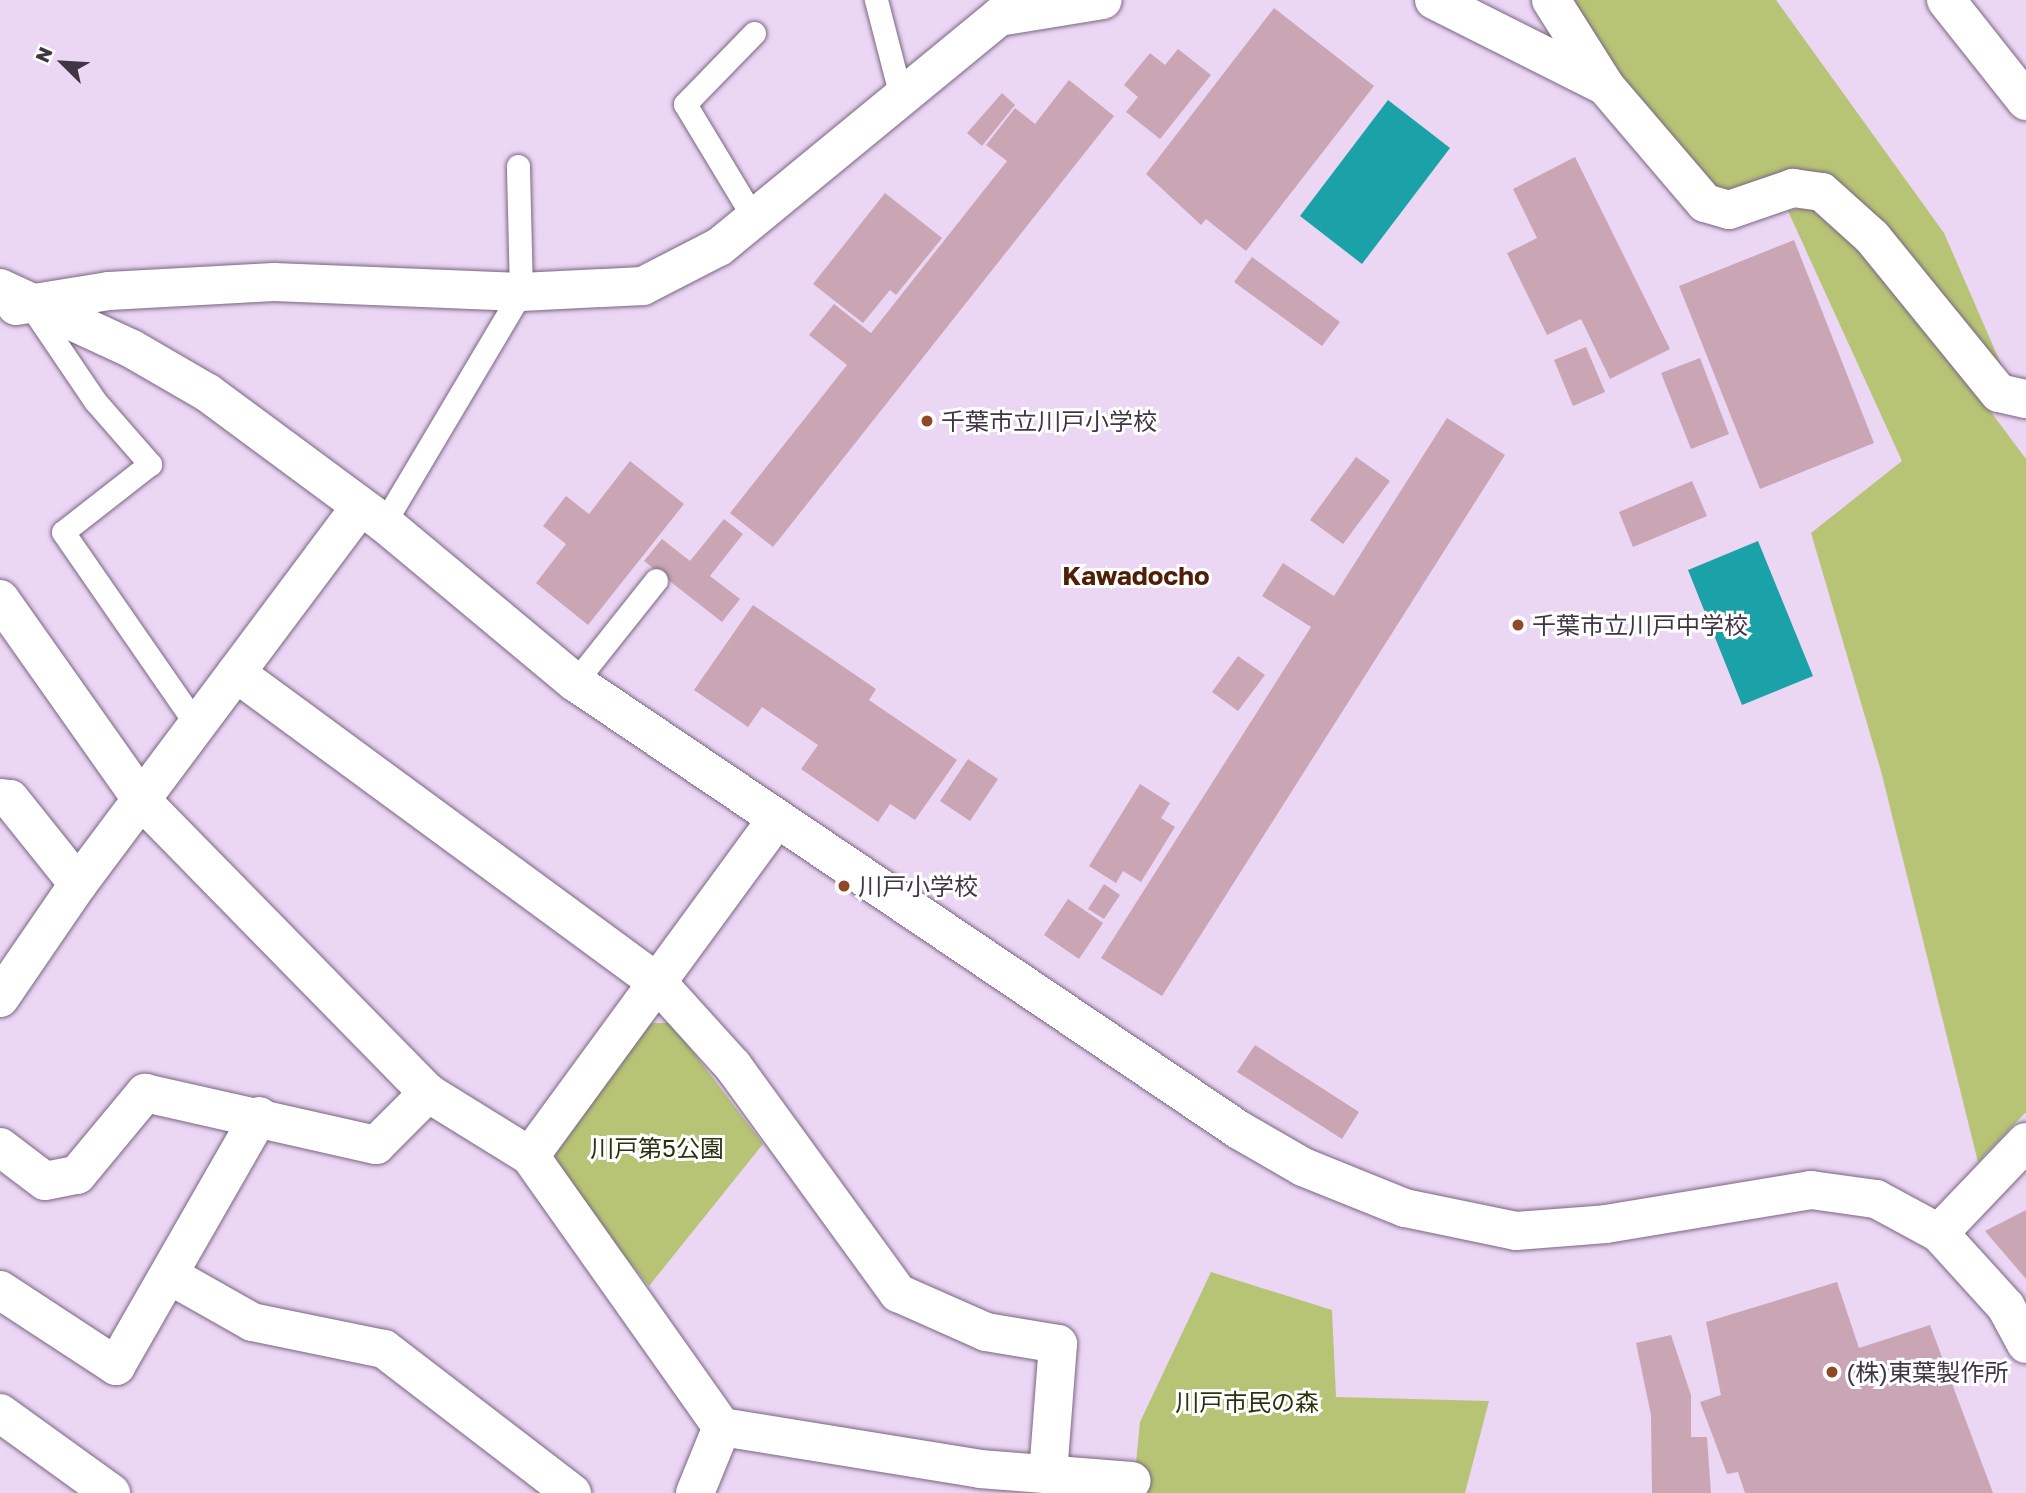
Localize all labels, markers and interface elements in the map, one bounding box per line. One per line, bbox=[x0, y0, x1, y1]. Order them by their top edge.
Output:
north arrow bbox=[28, 28, 98, 98]
text: N bbox=[30, 43, 57, 66]
place label: 千葉市立川戸小学校 bbox=[941, 407, 1157, 435]
marker: 千葉市立川戸小学校 bbox=[919, 413, 935, 429]
district label: Kawadocho bbox=[1062, 560, 1210, 592]
place label: 千葉市立川戸中学校 bbox=[1532, 611, 1748, 639]
marker: 千葉市立川戸中学校 bbox=[1510, 617, 1526, 633]
place label: 川戸小学校 bbox=[858, 872, 978, 900]
marker: 川戸小学校 bbox=[836, 878, 852, 894]
park label: 川戸第5公園 bbox=[590, 1134, 724, 1162]
place label: (株)東葉製作所 bbox=[1846, 1358, 2008, 1386]
marker: (株)東葉製作所 bbox=[1824, 1364, 1840, 1380]
park label: 川戸市民の森 bbox=[1175, 1388, 1319, 1416]

